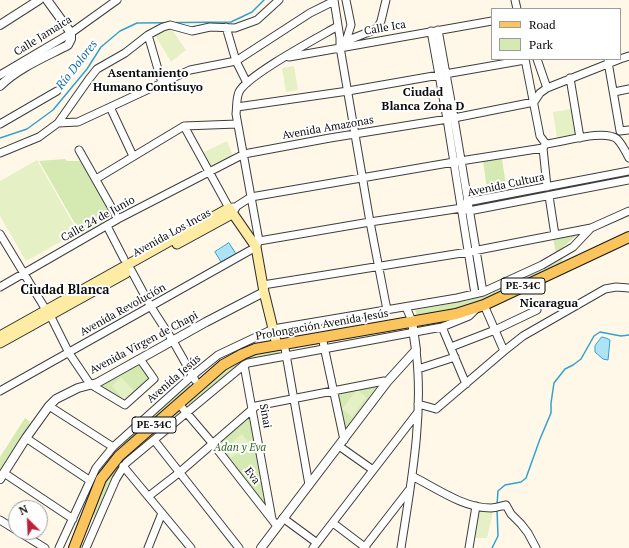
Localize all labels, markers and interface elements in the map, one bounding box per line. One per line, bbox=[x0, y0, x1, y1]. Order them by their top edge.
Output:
legend bbox=[491, 8, 621, 60]
street label: Calle Jamaica bbox=[12, 13, 74, 59]
text: Road bbox=[529, 17, 556, 32]
street label: Calle Ica bbox=[363, 18, 407, 38]
water label: Río Dolores bbox=[53, 37, 101, 93]
text: Park bbox=[529, 37, 553, 52]
district label: Asentamiento Humano Contisuyo bbox=[93, 67, 203, 95]
district label: Ciudad Blanca Zona D bbox=[382, 86, 464, 114]
street label: Avenida Amazonas bbox=[281, 113, 375, 143]
street label: Avenida Cultura bbox=[466, 170, 546, 200]
street label: Calle 24 de Junio bbox=[59, 193, 137, 245]
street label: Avenida Los Incas bbox=[131, 206, 213, 260]
road number: PE-34C bbox=[501, 278, 545, 294]
street label: Avenida Revolución bbox=[78, 281, 168, 339]
district label: Ciudad Blanca bbox=[20, 282, 110, 298]
district label: Nicaragua bbox=[520, 297, 578, 311]
street label: Prolongación Avenida Jesús bbox=[254, 307, 390, 343]
street label: Avenida Virgen de Chapi bbox=[88, 309, 200, 377]
street label: Avenida Jesús bbox=[144, 352, 204, 406]
street label: Sinai bbox=[256, 403, 274, 429]
road number: PE-34C bbox=[132, 417, 176, 433]
park label: Adan y Eva bbox=[214, 441, 266, 455]
street label: Eva bbox=[241, 465, 263, 487]
north arrow bbox=[8, 500, 48, 540]
text: N bbox=[17, 502, 30, 518]

